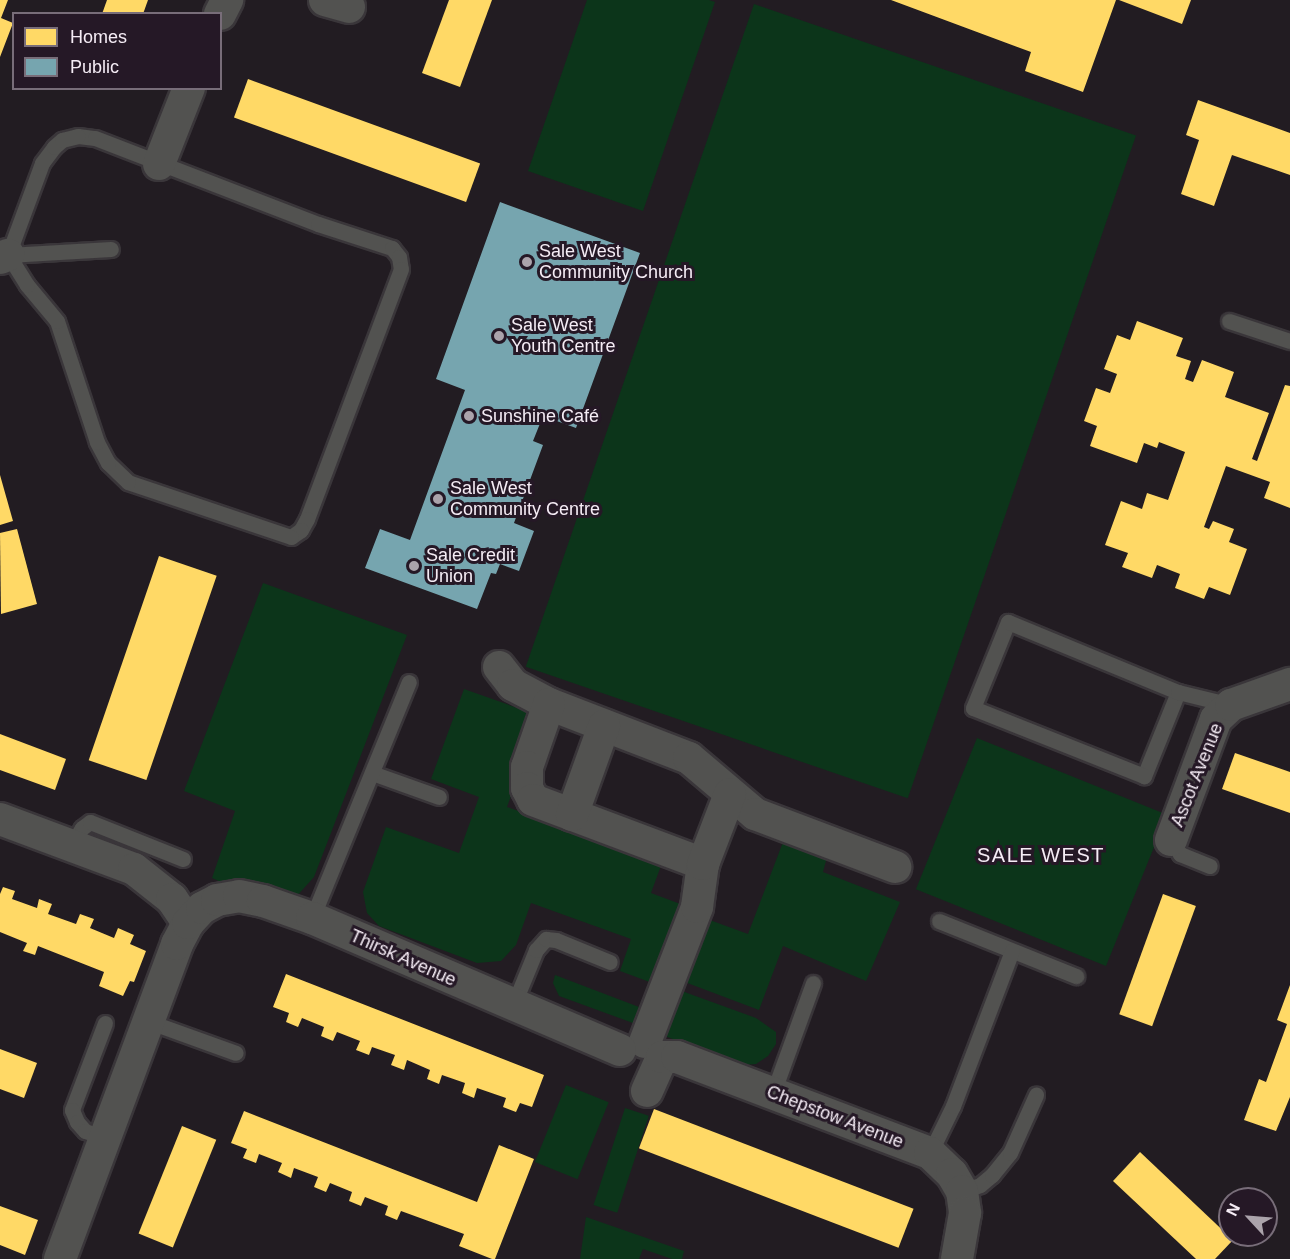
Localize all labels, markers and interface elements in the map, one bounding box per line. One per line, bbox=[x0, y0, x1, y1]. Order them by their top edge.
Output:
legend bbox=[12, 12, 222, 90]
text: Homes bbox=[70, 27, 127, 47]
text: Public bbox=[70, 57, 119, 77]
place label: Sale West Community Church bbox=[539, 241, 693, 284]
marker: Sale West Community Church bbox=[520, 255, 534, 269]
place label: Sale West Youth Centre bbox=[511, 315, 615, 358]
marker: Sale West Youth Centre bbox=[492, 329, 506, 343]
place label: Sunshine Café bbox=[481, 405, 599, 427]
marker: Sunshine Café bbox=[462, 409, 476, 423]
place label: Sale West Community Centre bbox=[450, 478, 600, 520]
marker: Sale West Community Centre bbox=[431, 492, 445, 506]
place label: Sale Credit Union bbox=[426, 545, 515, 588]
marker: Sale Credit Union bbox=[407, 559, 421, 573]
street label: Ascot Avenue bbox=[1166, 720, 1228, 830]
district label: SALE WEST bbox=[977, 843, 1105, 867]
street label: Thirsk Avenue bbox=[346, 925, 460, 991]
street label: Chepstow Avenue bbox=[763, 1081, 907, 1153]
north arrow bbox=[1218, 1187, 1278, 1247]
text: N bbox=[1223, 1201, 1243, 1219]

